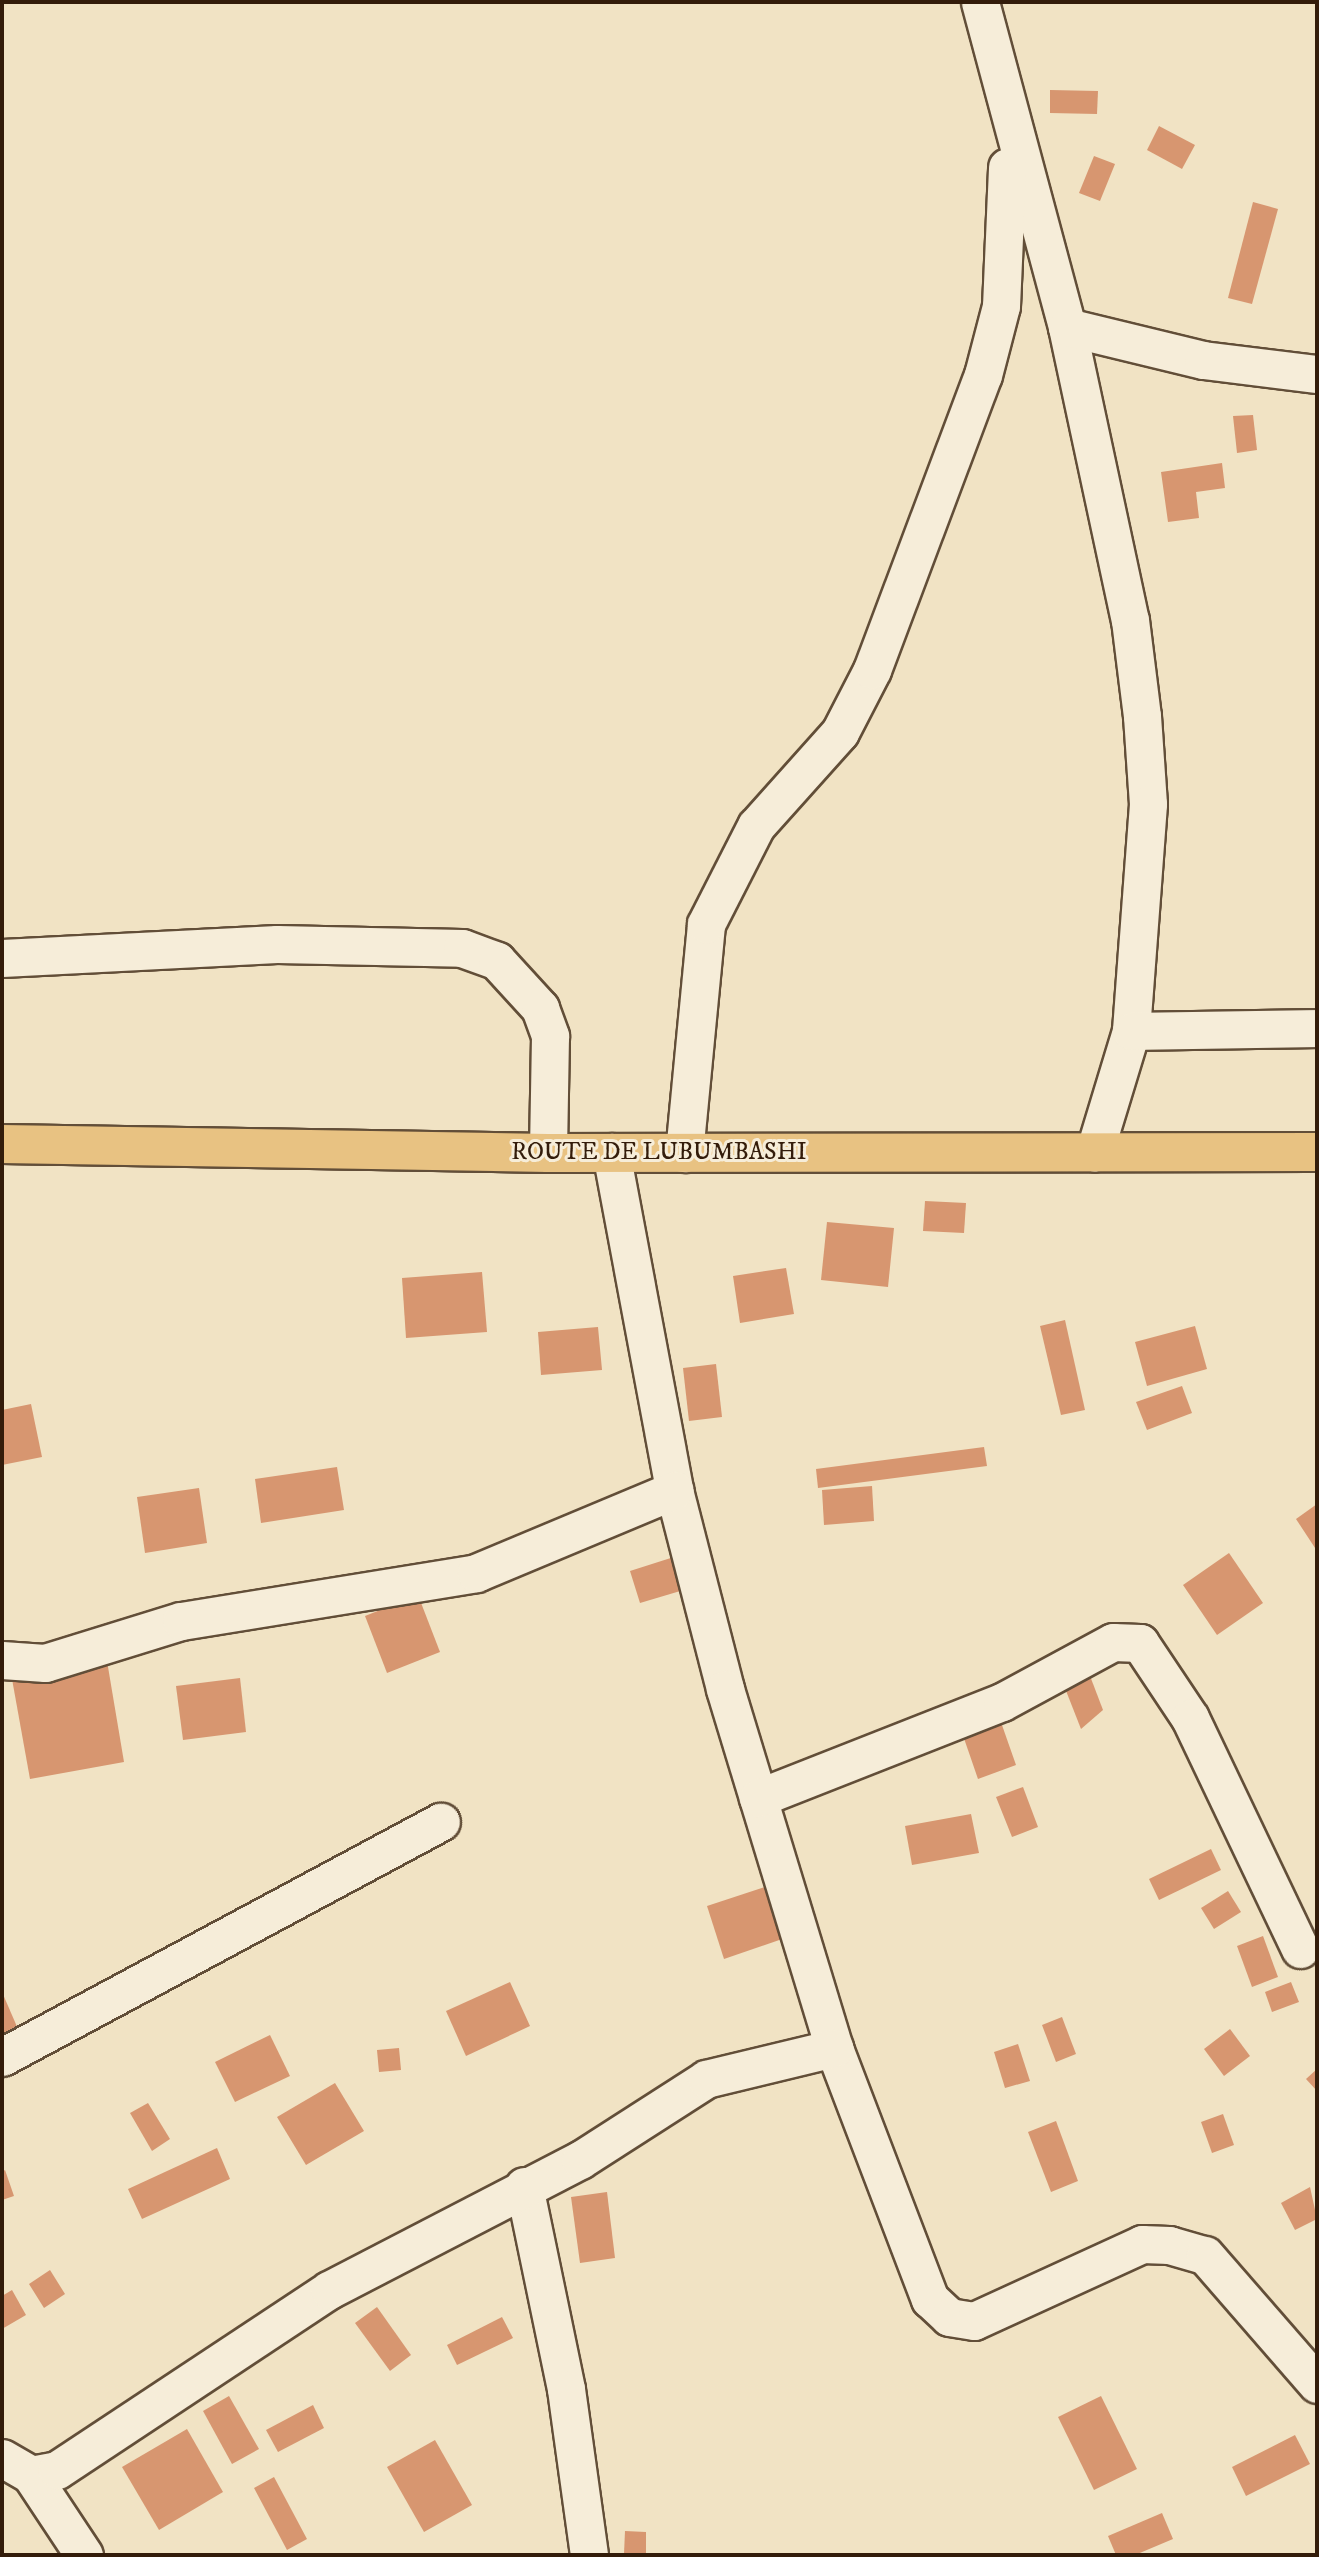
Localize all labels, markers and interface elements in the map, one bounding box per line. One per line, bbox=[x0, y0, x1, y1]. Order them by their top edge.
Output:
street label: ROUTE DE LUBUMBASHI bbox=[511, 1139, 807, 1167]

